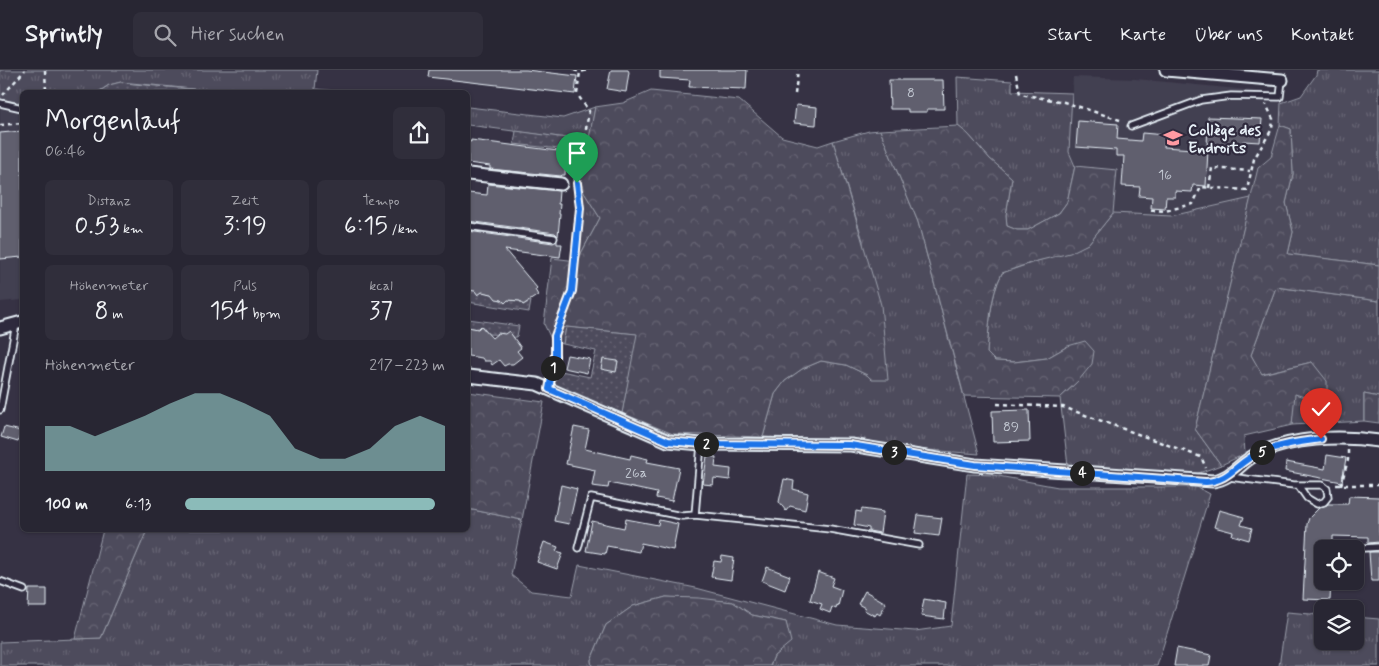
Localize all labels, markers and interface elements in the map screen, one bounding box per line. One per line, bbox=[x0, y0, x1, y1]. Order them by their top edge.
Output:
search box bbox=[133, 12, 483, 57]
text: Sprintly bbox=[25, 19, 103, 50]
icon: search bbox=[151, 21, 179, 49]
text: Hier suchen bbox=[191, 22, 284, 47]
text: Start bbox=[1048, 23, 1092, 47]
text: Karte bbox=[1120, 23, 1166, 47]
text: Über uns bbox=[1194, 23, 1263, 47]
text: Kontakt bbox=[1291, 23, 1354, 47]
house number: 8 bbox=[907, 84, 915, 102]
text: Morgenlauf bbox=[45, 103, 181, 140]
button: share bbox=[393, 107, 445, 159]
place label: Collège des Endroits bbox=[1188, 120, 1262, 159]
school or university icon: Collège des Endroits bbox=[1162, 127, 1184, 149]
pin bbox=[556, 132, 598, 183]
icon: arrive bbox=[563, 139, 591, 167]
text: 06:46 bbox=[45, 141, 85, 162]
house number: 16 bbox=[1158, 166, 1172, 184]
text: Distanz bbox=[87, 192, 131, 210]
text: Zeit bbox=[231, 192, 259, 210]
text: Tempo bbox=[362, 192, 400, 210]
text: 0.53 bbox=[75, 210, 119, 243]
text: 3:19 bbox=[223, 210, 267, 243]
text: 6:15 bbox=[344, 210, 388, 243]
text: km bbox=[119, 220, 143, 238]
text: /km bbox=[388, 220, 418, 238]
text: Höhenmeter bbox=[70, 277, 148, 295]
text: Puls bbox=[233, 277, 257, 295]
text: kcal bbox=[369, 277, 393, 295]
text: 8 bbox=[94, 295, 109, 328]
text: 154 bbox=[209, 295, 249, 328]
text: 37 bbox=[369, 295, 393, 328]
text: m bbox=[109, 305, 124, 323]
text: bpm bbox=[249, 305, 281, 323]
text: Höhenmeter bbox=[45, 355, 135, 376]
text: 217–223 m bbox=[369, 355, 445, 376]
pin: 1 bbox=[540, 356, 566, 380]
text: 1 bbox=[550, 359, 557, 377]
pin bbox=[1300, 388, 1342, 439]
icon: check bbox=[1307, 395, 1335, 423]
house number: 89 bbox=[1003, 418, 1019, 436]
pin: 2 bbox=[694, 432, 718, 456]
text: 2 bbox=[703, 435, 710, 453]
pin: 3 bbox=[882, 440, 906, 464]
pin: 5 bbox=[1250, 440, 1274, 464]
text: 3 bbox=[891, 443, 898, 461]
text: 5 bbox=[1258, 443, 1267, 461]
pin: 4 bbox=[1070, 460, 1094, 486]
house number: 26a bbox=[625, 464, 647, 482]
text: 4 bbox=[1078, 464, 1087, 482]
text: 100 m bbox=[45, 494, 88, 515]
text: 6:13 bbox=[125, 494, 151, 515]
map controls bbox=[1314, 540, 1364, 650]
button: locate bbox=[1314, 540, 1364, 590]
button: layers bbox=[1314, 600, 1364, 650]

